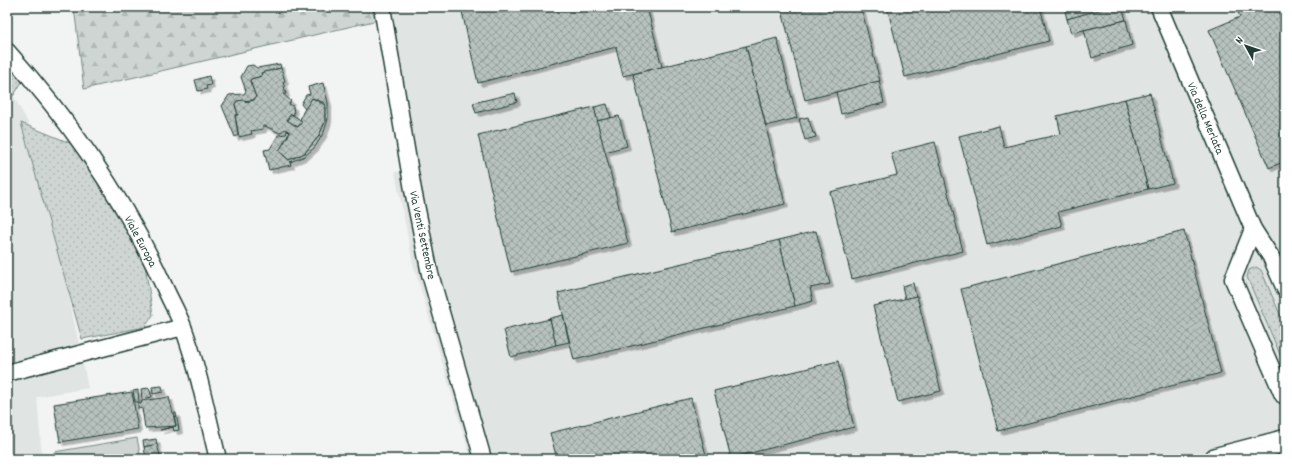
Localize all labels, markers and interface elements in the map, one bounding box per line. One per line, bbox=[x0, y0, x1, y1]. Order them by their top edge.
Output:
north arrow bbox=[1226, 26, 1266, 66]
text: N bbox=[1232, 33, 1248, 48]
street label: Via della Merlata bbox=[1182, 80, 1228, 158]
street label: Via Venti Settembre bbox=[404, 189, 439, 281]
street label: Viale Europa bbox=[119, 213, 161, 271]

